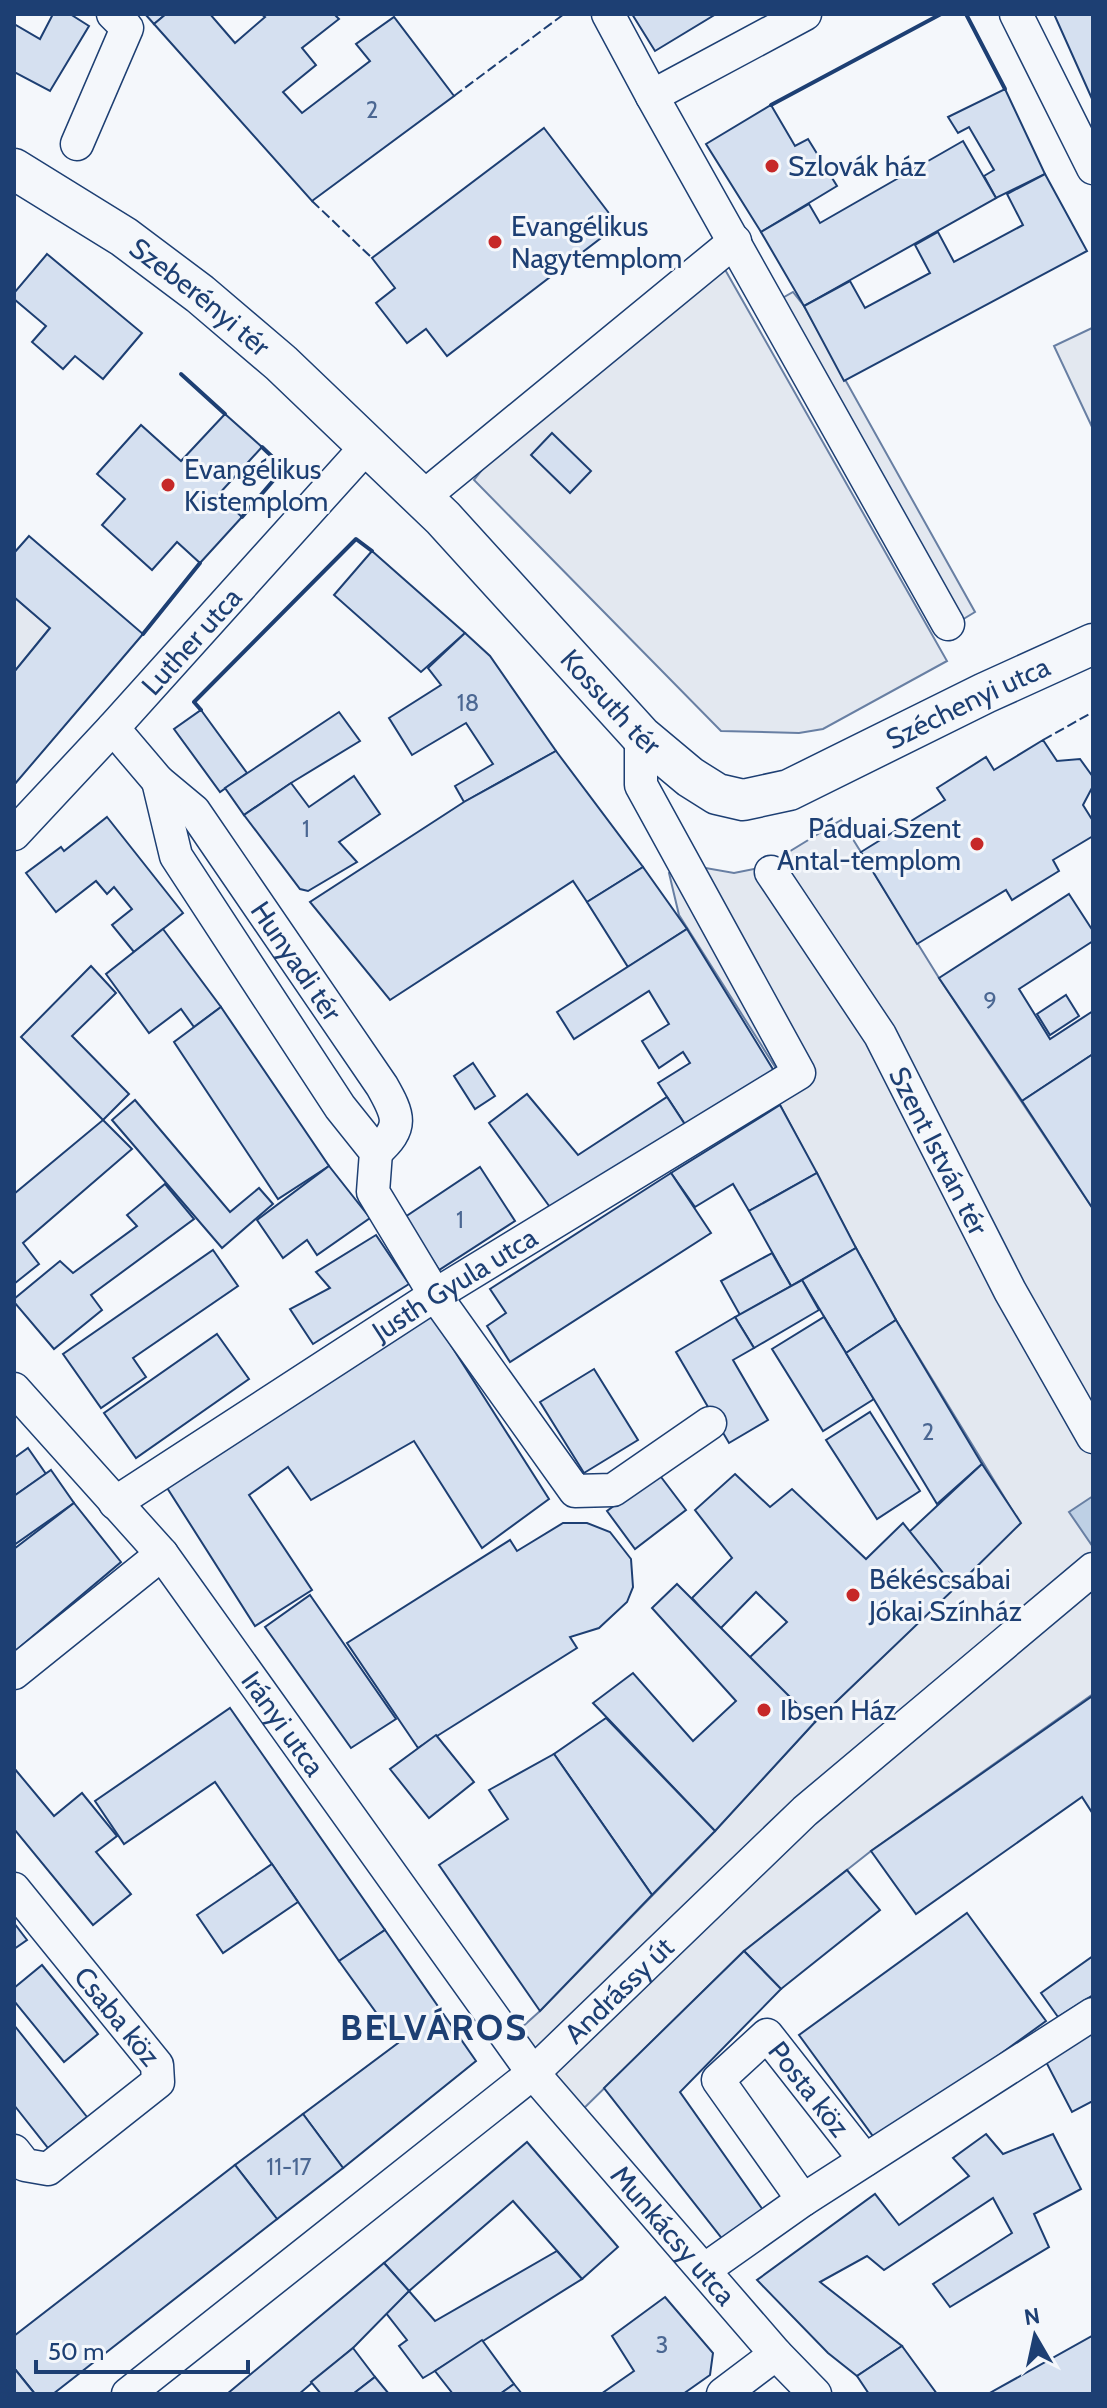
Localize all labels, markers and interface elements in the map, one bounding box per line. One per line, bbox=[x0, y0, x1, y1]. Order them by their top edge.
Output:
house number: 2 bbox=[366, 95, 378, 124]
place label: Szlovák ház bbox=[788, 149, 927, 183]
marker: Szlovák ház bbox=[763, 157, 781, 175]
place label: Evangélikus Nagytemplom bbox=[511, 209, 682, 275]
street label: Szeberényi tér bbox=[123, 230, 277, 363]
marker: Evangélikus Nagytemplom bbox=[486, 233, 504, 251]
place label: Evangélikus Kistemplom bbox=[184, 452, 328, 518]
marker: Evangélikus Kistemplom bbox=[159, 476, 177, 494]
street label: Luther utca bbox=[134, 580, 249, 702]
street label: Kossuth tér bbox=[554, 642, 668, 762]
street label: Széchenyi utca bbox=[880, 649, 1055, 756]
house number: 18 bbox=[457, 688, 479, 717]
place label: Páduai Szent Antal-templom bbox=[777, 811, 961, 877]
house number: 1 bbox=[302, 814, 310, 843]
marker: Páduai Szent Antal-templom bbox=[968, 835, 986, 853]
street label: Hunyadi tér bbox=[244, 895, 349, 1027]
house number: 9 bbox=[983, 986, 997, 1015]
street label: Szent István tér bbox=[882, 1061, 996, 1241]
house number: 1 bbox=[456, 1205, 464, 1234]
street label: Justh Gyula utca bbox=[365, 1220, 544, 1349]
house number: 2 bbox=[922, 1417, 934, 1446]
place label: Békéscsabai Jókai Színház bbox=[868, 1562, 1022, 1628]
marker: Békéscsabai Jókai Színház bbox=[844, 1586, 862, 1604]
street label: Irányi utca bbox=[234, 1664, 332, 1783]
place label: Ibsen Ház bbox=[780, 1693, 896, 1727]
marker: Ibsen Ház bbox=[755, 1701, 773, 1719]
street label: Andrássy út bbox=[557, 1930, 680, 2051]
street label: Csaba köz bbox=[67, 1960, 168, 2073]
district label: BELVÁROS bbox=[340, 2005, 528, 2049]
street label: Posta köz bbox=[761, 2034, 857, 2143]
house number: 11-17 bbox=[266, 2152, 312, 2181]
street label: Munkácsy utca bbox=[604, 2158, 743, 2312]
north arrow bbox=[995, 2296, 1075, 2376]
text: N bbox=[1022, 2302, 1042, 2331]
scale bar bbox=[36, 2324, 248, 2374]
house number: 3 bbox=[656, 2330, 668, 2359]
text: 50 m bbox=[48, 2337, 104, 2366]

